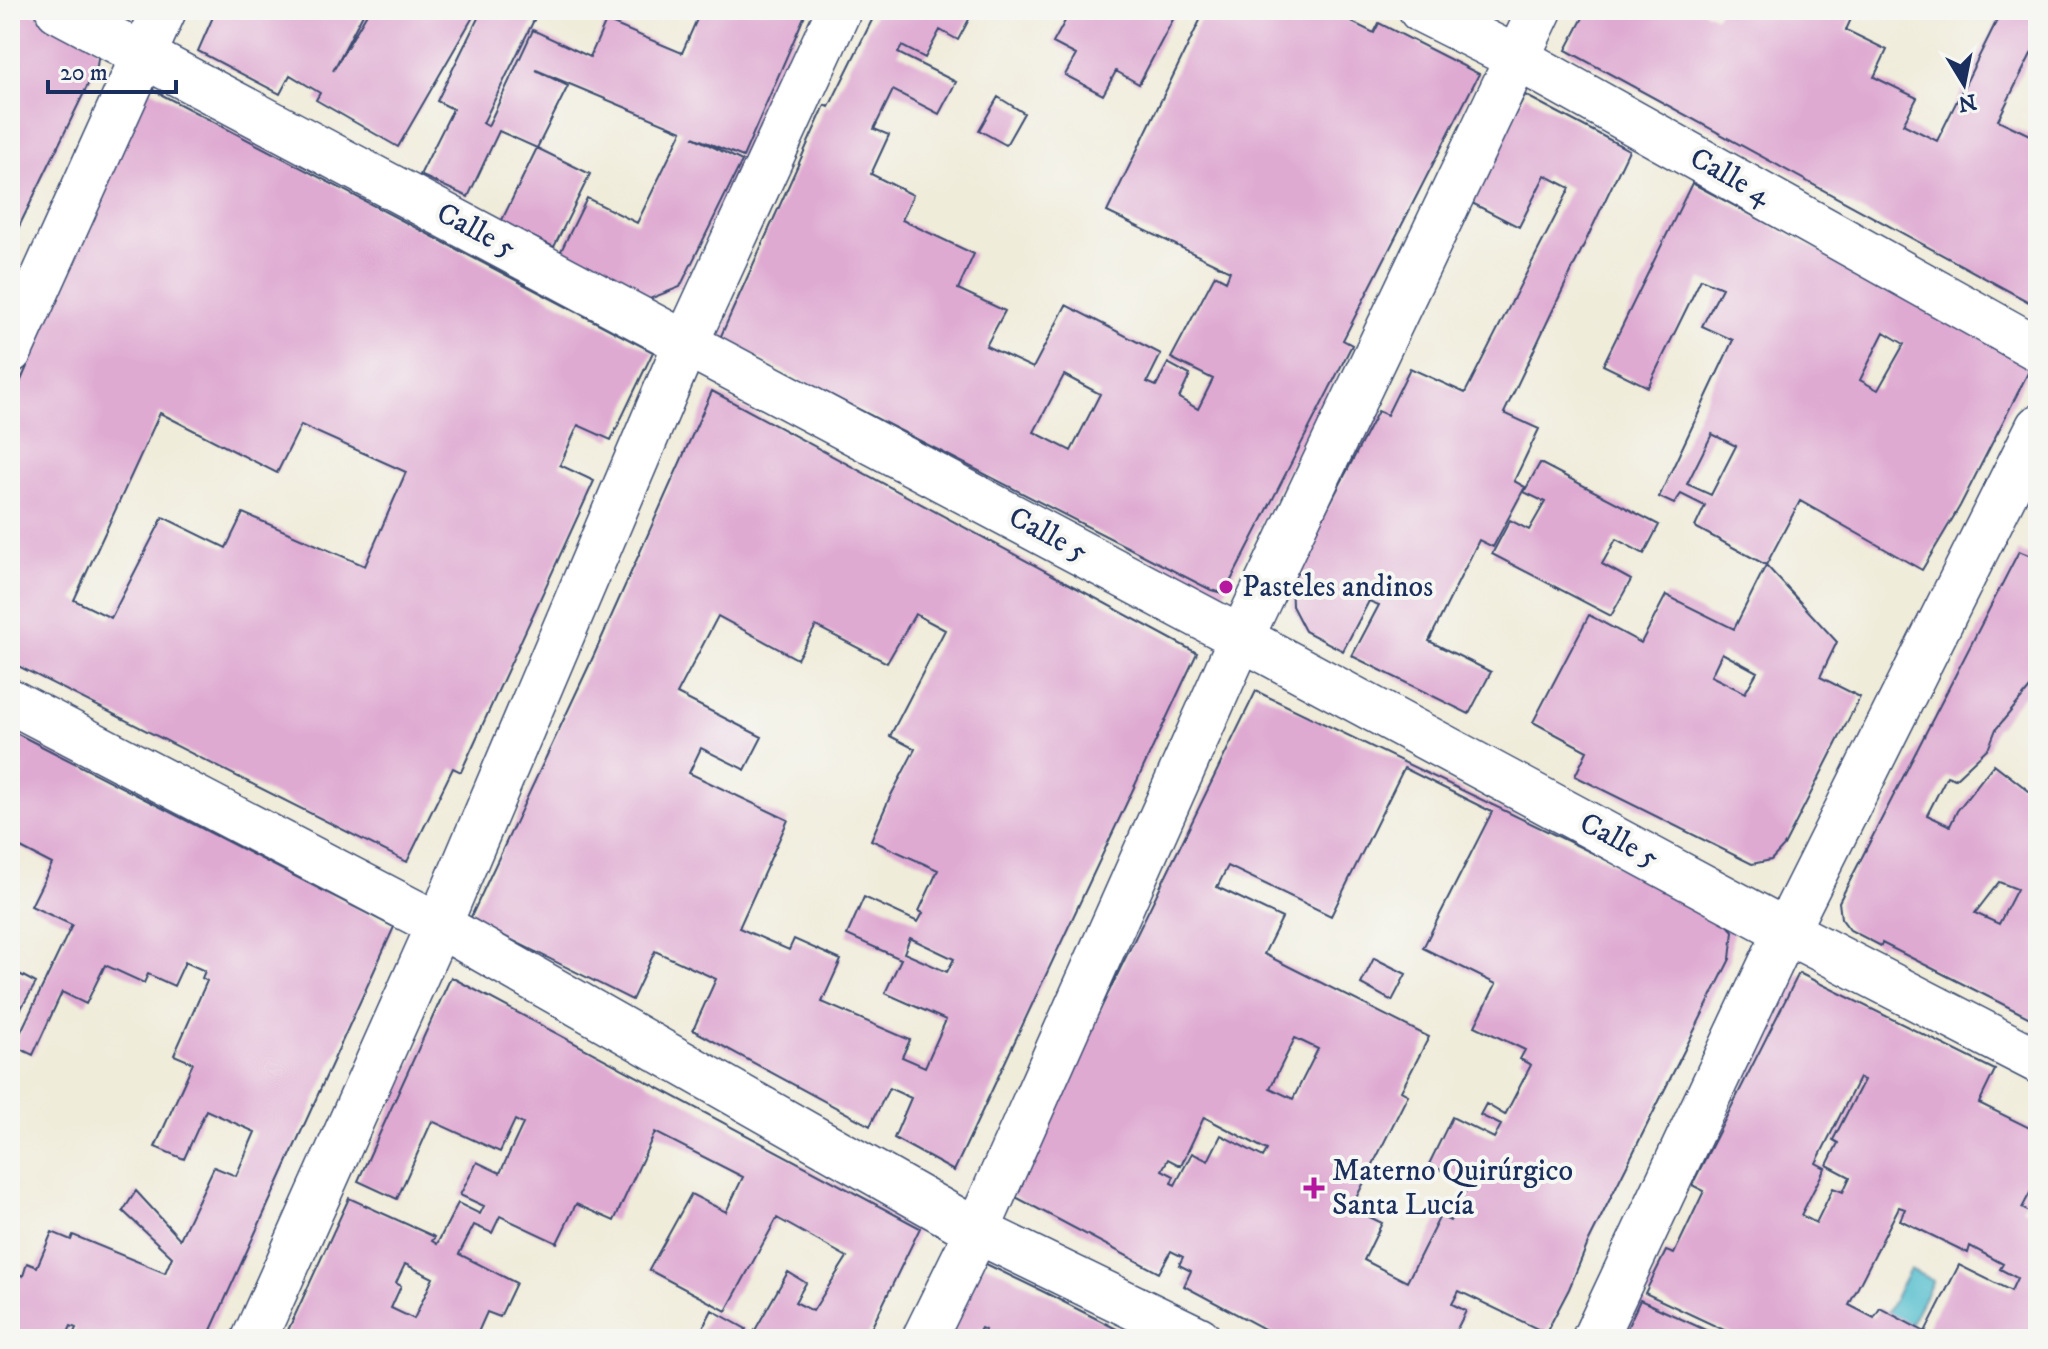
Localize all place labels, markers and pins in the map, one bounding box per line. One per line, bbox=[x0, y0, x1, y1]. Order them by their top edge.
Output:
place label: Pasteles andinos bbox=[1242, 569, 1433, 606]
marker: Pasteles andinos bbox=[1217, 578, 1235, 596]
place label: Materno Quirúrgico Santa Lucía bbox=[1332, 1153, 1573, 1224]
marker: Materno Quirúrgico Santa Lucía bbox=[1303, 1177, 1325, 1199]

